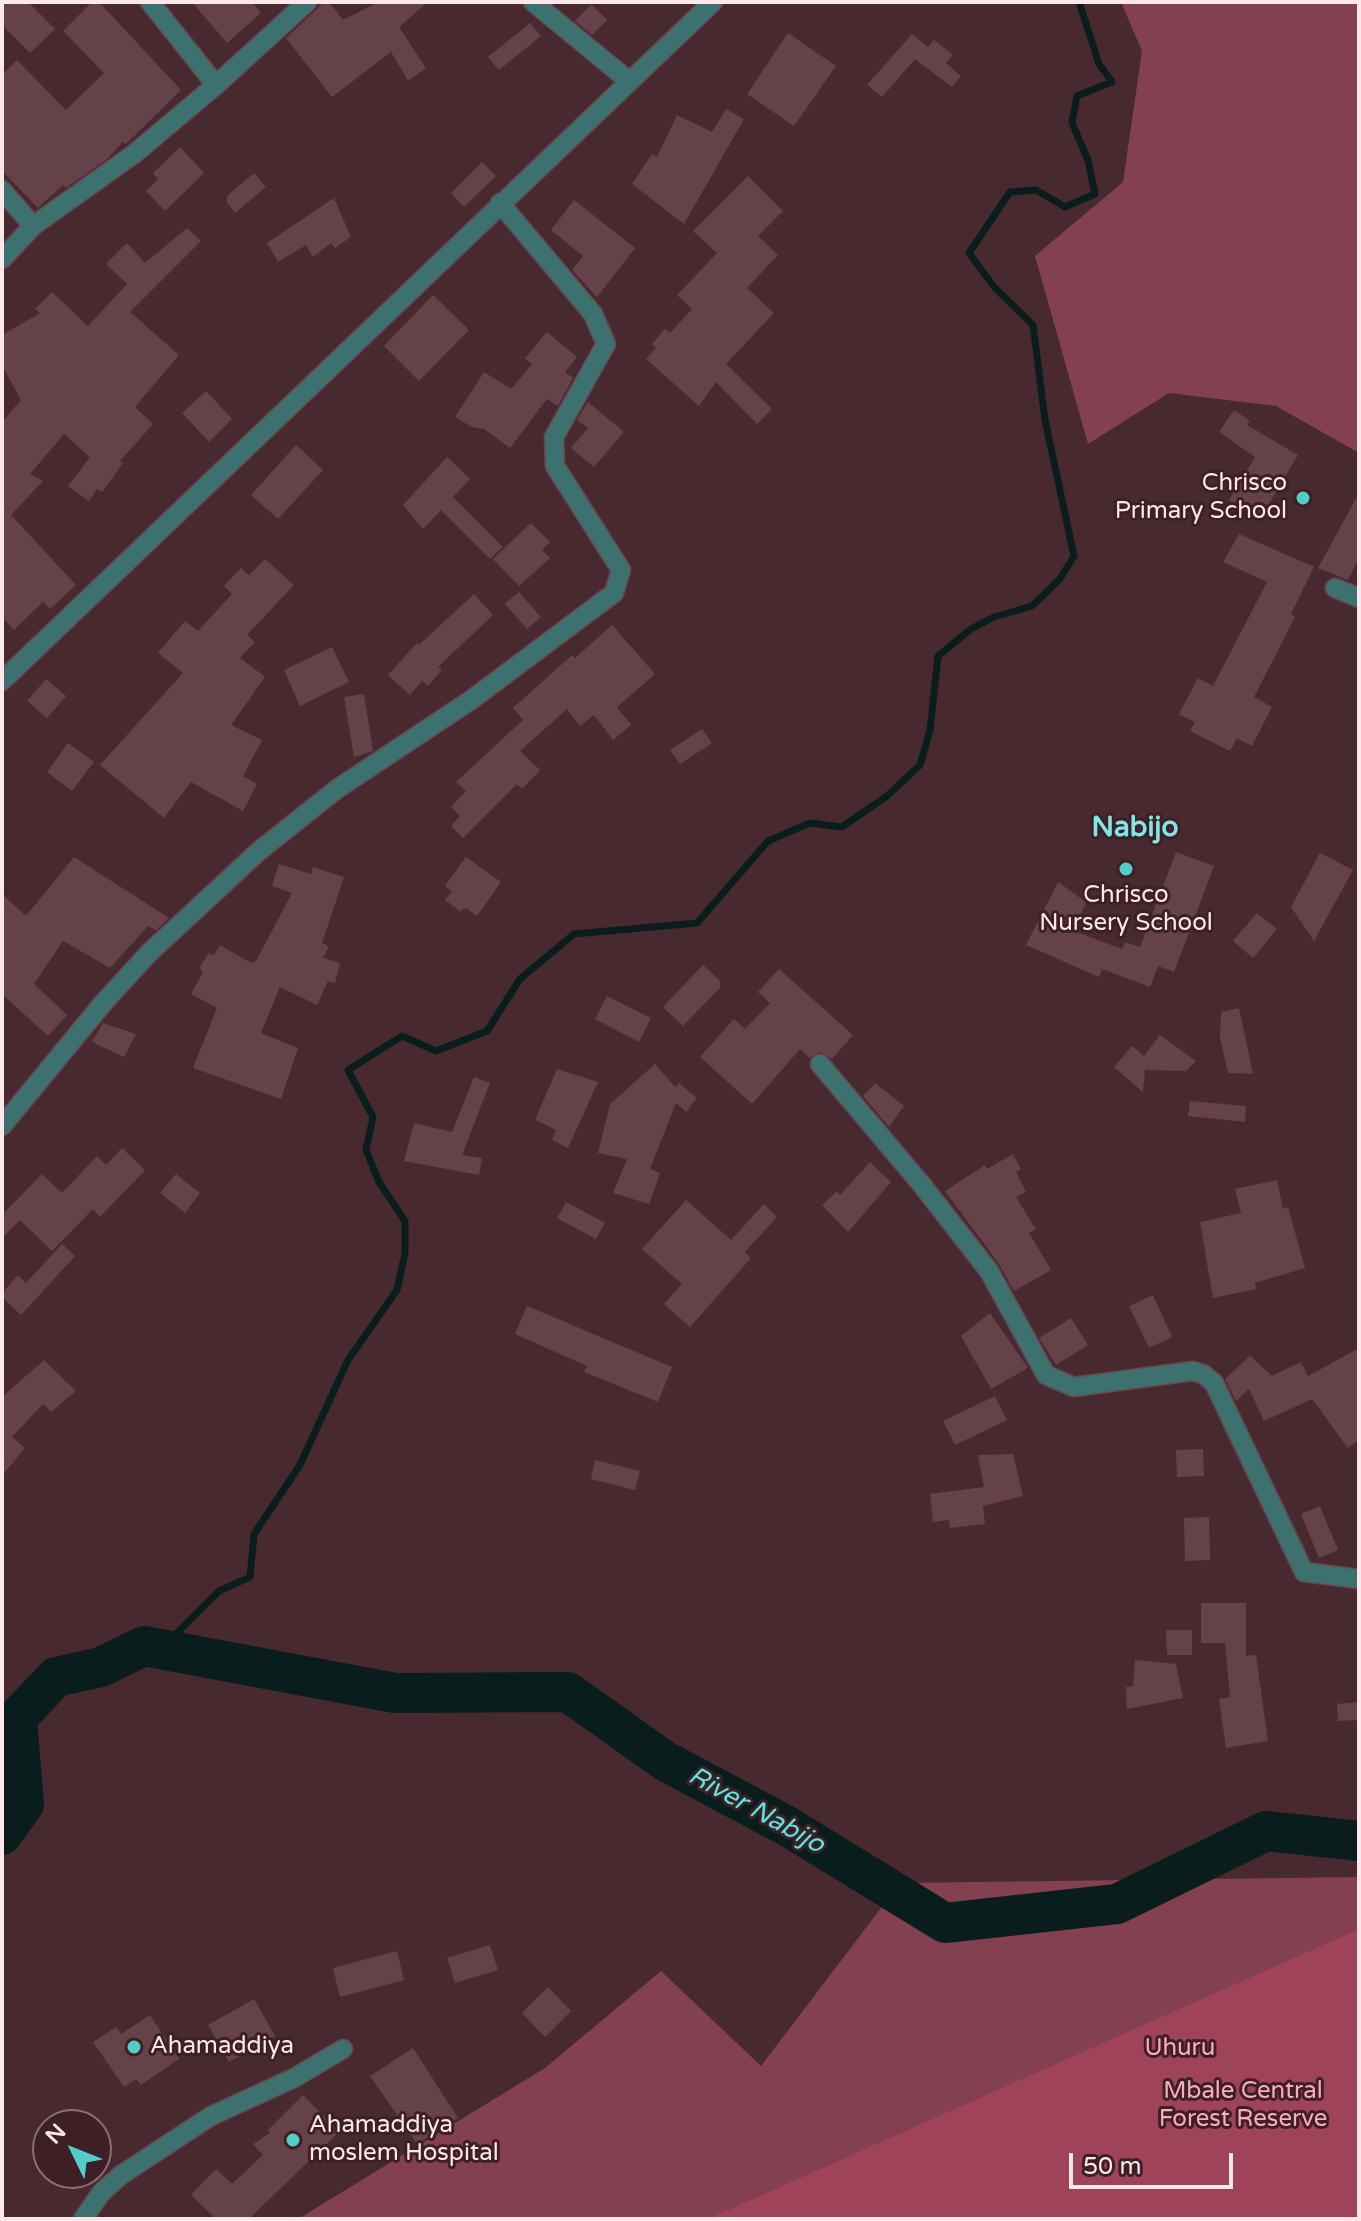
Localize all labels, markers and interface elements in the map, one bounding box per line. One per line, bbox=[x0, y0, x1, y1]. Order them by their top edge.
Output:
place label: Chrisco Primary School bbox=[1115, 470, 1287, 526]
marker: Chrisco Primary School bbox=[1294, 489, 1312, 507]
district label: Nabijo bbox=[1092, 812, 1178, 846]
marker: Chrisco Nursery School bbox=[1117, 860, 1135, 878]
place label: Chrisco Nursery School bbox=[1039, 882, 1213, 938]
water label: River Nabijo bbox=[682, 1761, 830, 1861]
place label: Ahamaddiya bbox=[150, 2033, 294, 2061]
park label: Uhuru bbox=[1145, 2035, 1215, 2063]
marker: Ahamaddiya bbox=[125, 2038, 143, 2056]
park label: Mbale Central Forest Reserve bbox=[1159, 2078, 1327, 2134]
north arrow bbox=[32, 2109, 112, 2189]
place label: Ahamaddiya moslem Hospital bbox=[309, 2112, 499, 2168]
text: N bbox=[40, 2119, 71, 2149]
marker: Ahamaddiya moslem Hospital bbox=[284, 2131, 302, 2149]
scale bar bbox=[1073, 2137, 1237, 2187]
text: 50 m bbox=[1083, 2152, 1141, 2181]

